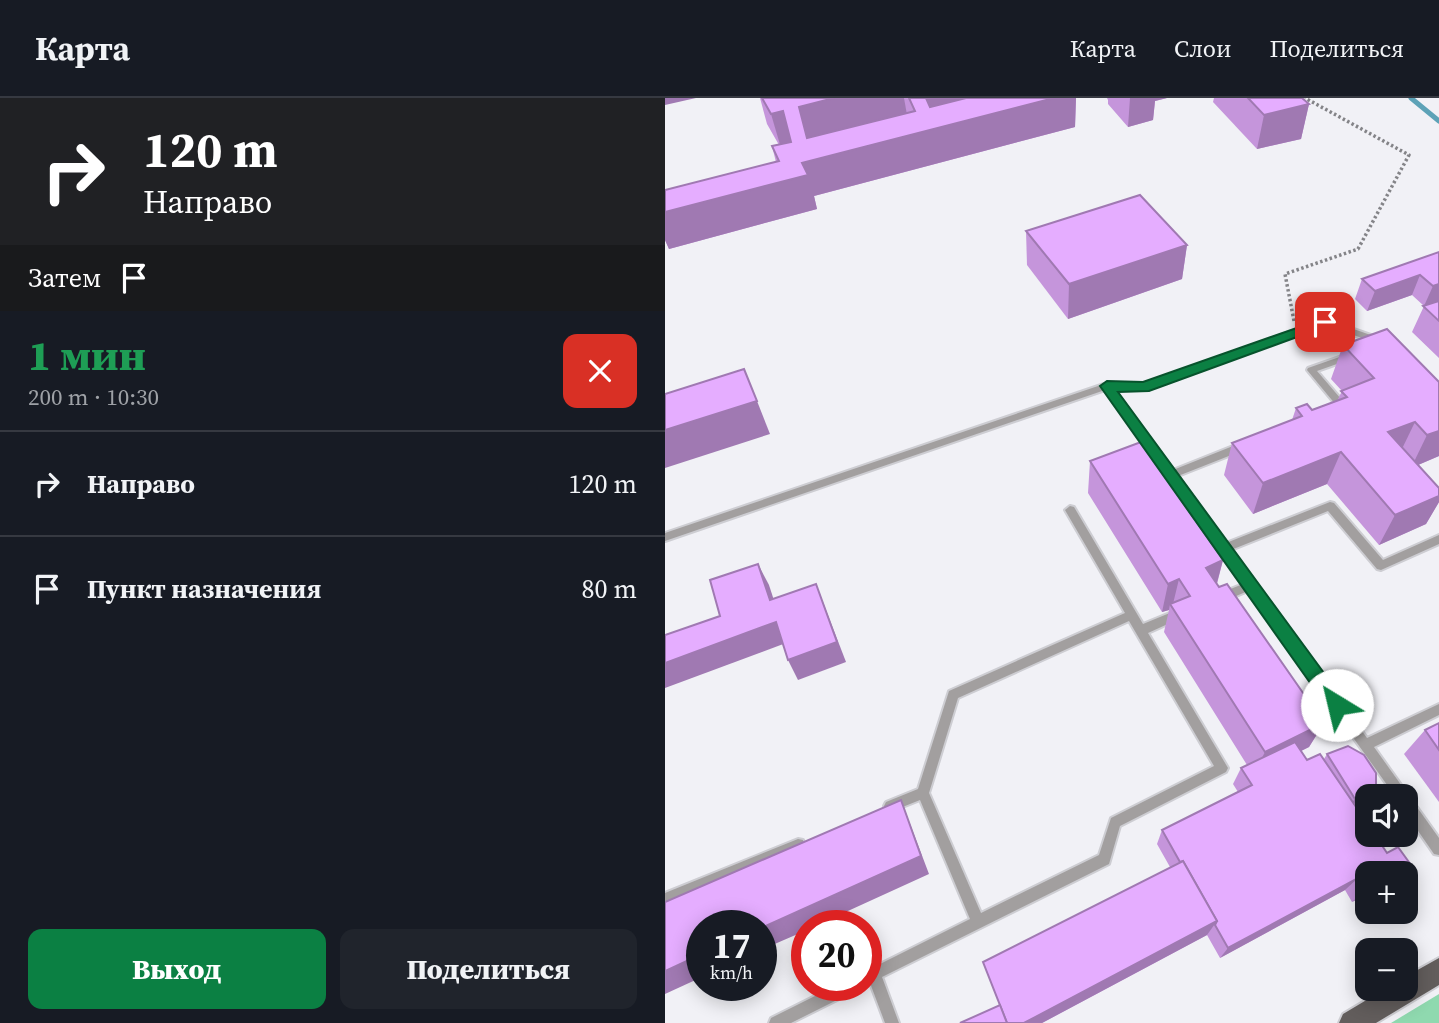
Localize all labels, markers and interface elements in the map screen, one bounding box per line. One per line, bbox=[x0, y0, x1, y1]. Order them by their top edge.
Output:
text: Карта bbox=[35, 26, 130, 71]
text: Карта bbox=[1070, 32, 1136, 65]
text: Слои bbox=[1174, 32, 1231, 65]
text: Поделиться bbox=[1269, 32, 1404, 65]
text: 120 m bbox=[143, 116, 278, 183]
icon: right bbox=[28, 126, 119, 217]
text: Направо bbox=[143, 180, 272, 224]
icon: arrive bbox=[115, 259, 153, 297]
text: Затем bbox=[28, 260, 101, 296]
pin bbox=[1295, 292, 1355, 352]
icon: arrive bbox=[1306, 303, 1344, 341]
text: 1 мин bbox=[28, 326, 146, 384]
button: close bbox=[563, 334, 637, 408]
text: 200 m · 10:30 bbox=[28, 381, 159, 413]
icon: right bbox=[28, 465, 66, 503]
text: Направо bbox=[87, 466, 195, 502]
text: 120 m bbox=[569, 466, 637, 502]
icon: arrive bbox=[28, 570, 66, 608]
text: Пункт назначения bbox=[87, 571, 321, 607]
text: 80 m bbox=[582, 571, 637, 607]
position arrow bbox=[1300, 668, 1374, 742]
map controls bbox=[1355, 784, 1418, 1001]
button: sound bbox=[1355, 784, 1418, 847]
button: + bbox=[1355, 861, 1418, 924]
speed limit sign: 20 bbox=[791, 910, 882, 1001]
text: 17 bbox=[713, 922, 750, 970]
button: Выход bbox=[28, 929, 326, 1009]
button: Поделиться bbox=[340, 929, 637, 1009]
button: − bbox=[1355, 938, 1418, 1001]
text: km/h bbox=[710, 960, 753, 985]

